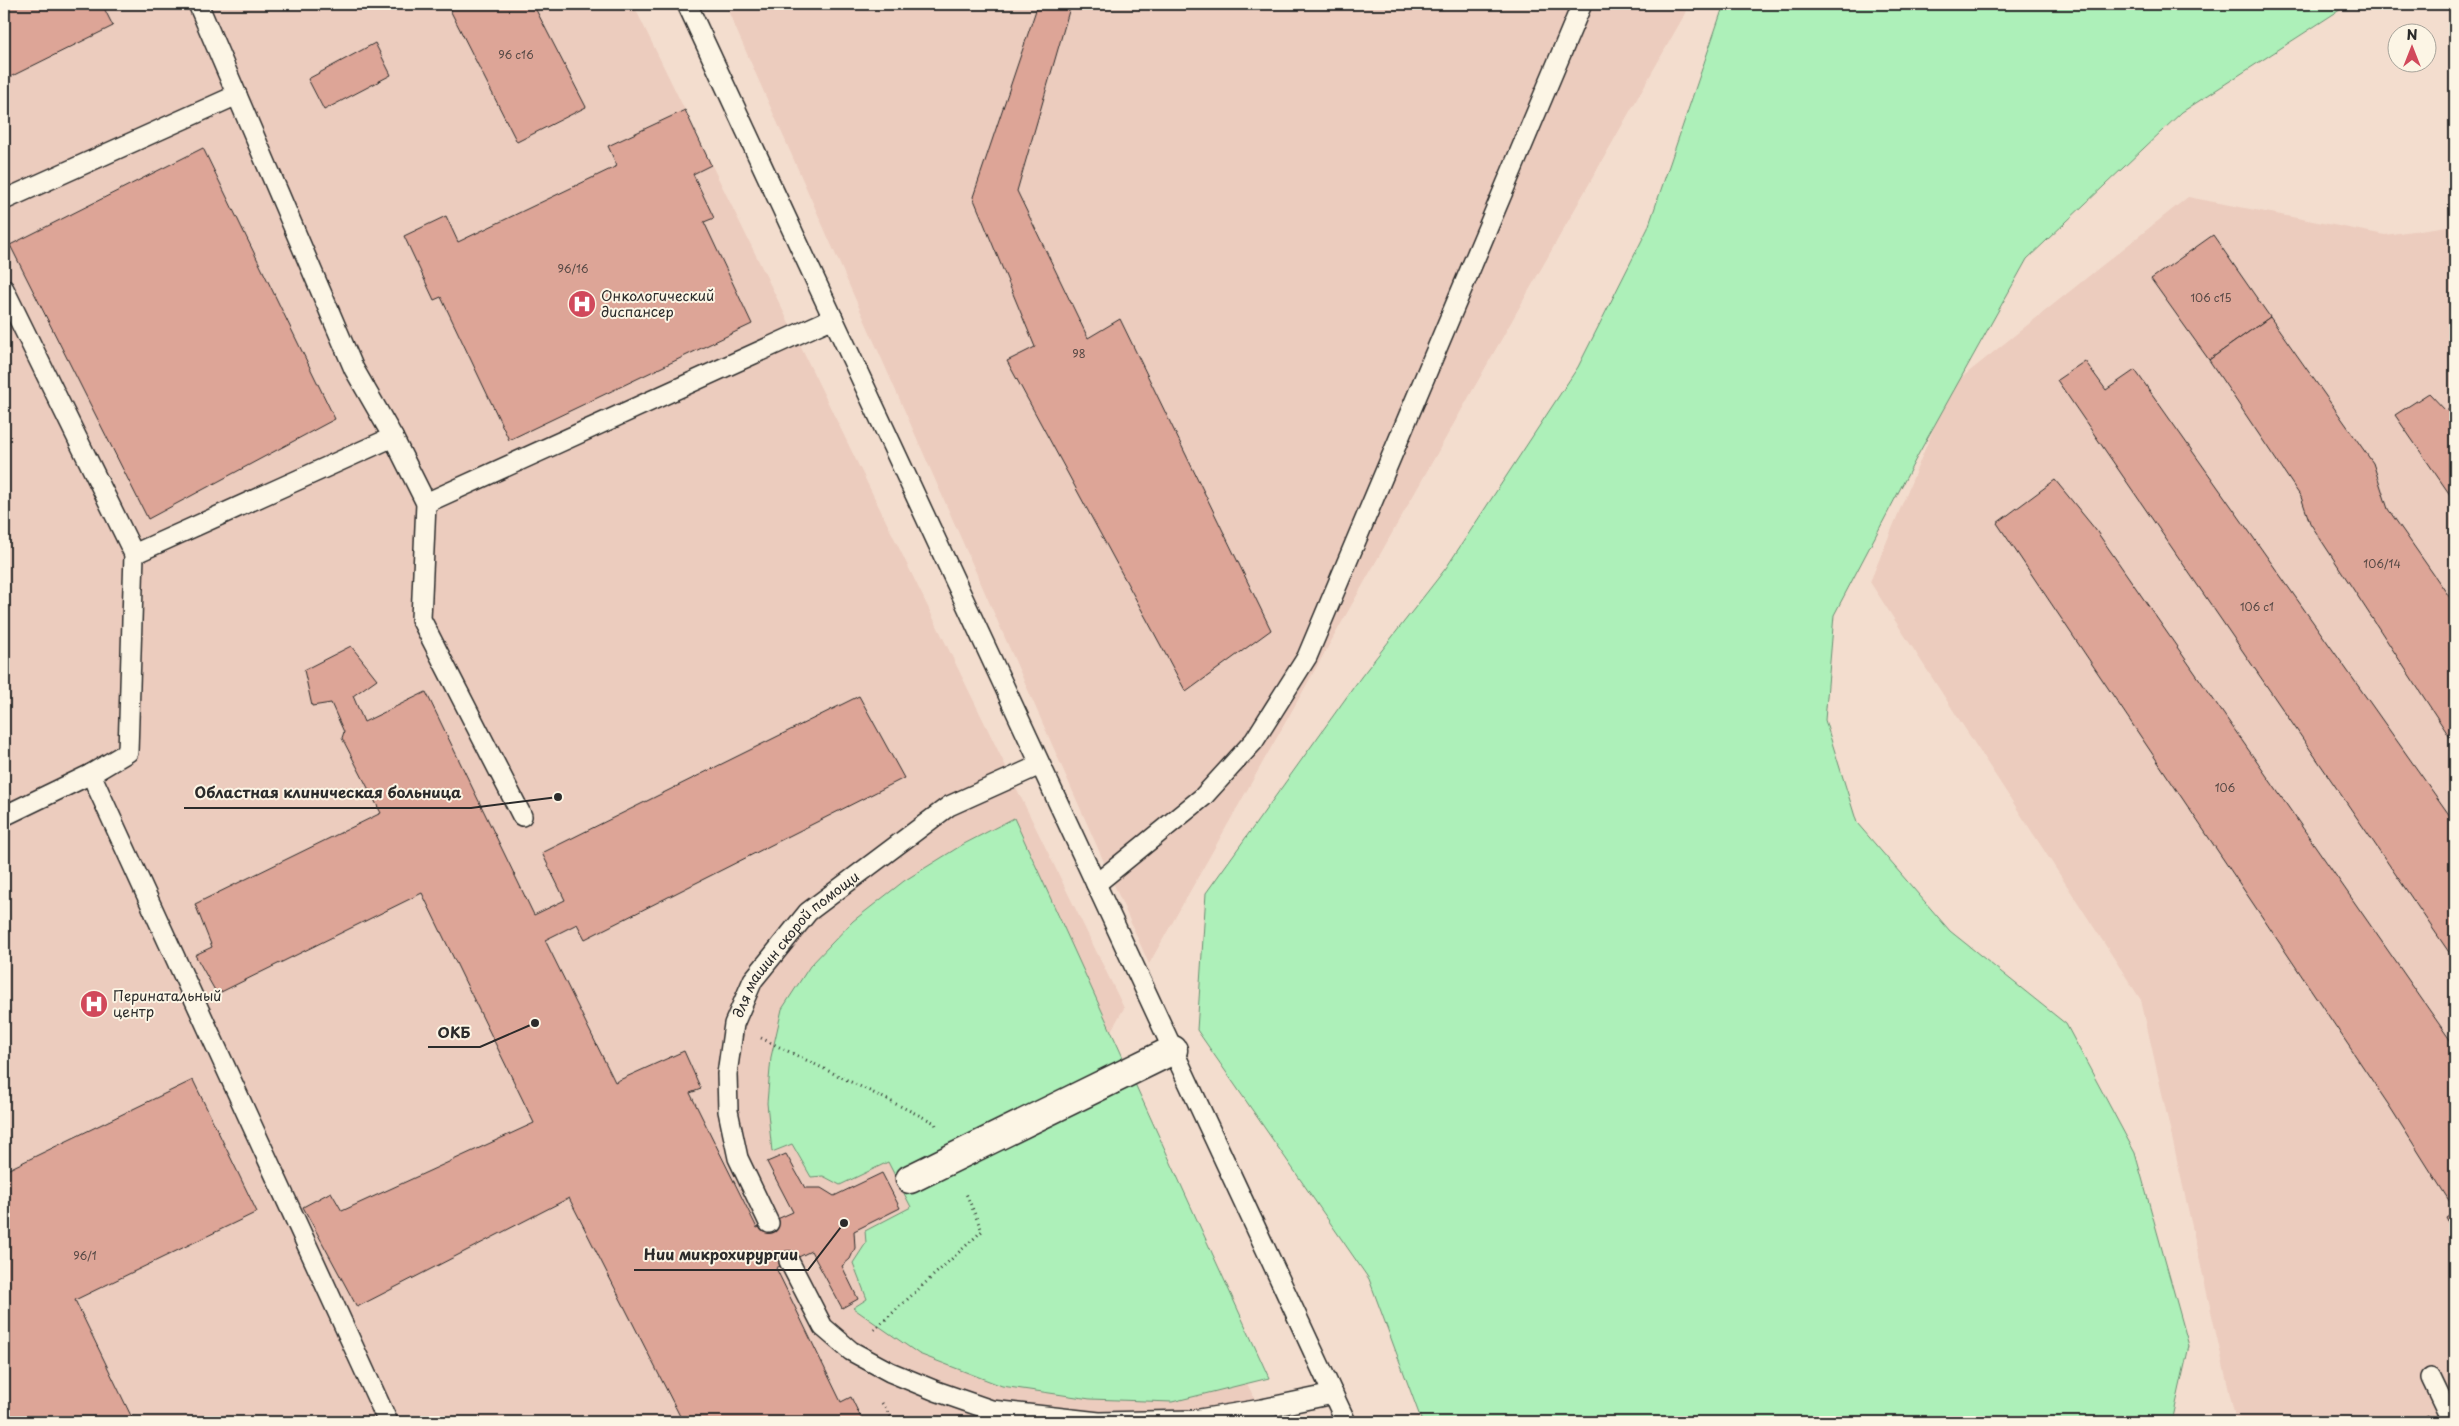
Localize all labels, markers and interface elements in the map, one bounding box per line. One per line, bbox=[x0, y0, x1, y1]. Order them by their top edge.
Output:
north arrow bbox=[2386, 22, 2436, 72]
text: N bbox=[2406, 24, 2418, 45]
house number: 96 с16 bbox=[498, 46, 534, 63]
house number: 96/16 bbox=[557, 260, 589, 277]
place label: Онкологический диспансер bbox=[601, 285, 714, 322]
hospital icon: Онкологический диспансер bbox=[567, 289, 597, 319]
house number: 106 с15 bbox=[2190, 289, 2232, 306]
house number: 98 bbox=[1072, 345, 1086, 362]
house number: 106/14 bbox=[2363, 555, 2401, 572]
house number: 106 с1 bbox=[2240, 598, 2274, 615]
callout: Областная клиническая больница bbox=[184, 778, 471, 808]
house number: 106 bbox=[2215, 779, 2236, 796]
text: Областная клиническая больница bbox=[195, 780, 462, 803]
street label: для машин скорой помощи bbox=[727, 866, 863, 1021]
place label: Перинатальный центр bbox=[113, 985, 221, 1022]
hospital icon: Перинатальный центр bbox=[79, 989, 109, 1019]
callout: ОКБ bbox=[428, 1017, 480, 1047]
text: ОКБ bbox=[438, 1020, 470, 1043]
callout: Нии микрохирургии bbox=[634, 1240, 808, 1270]
text: Нии микрохирургии bbox=[644, 1242, 798, 1265]
house number: 96/1 bbox=[73, 1247, 97, 1264]

